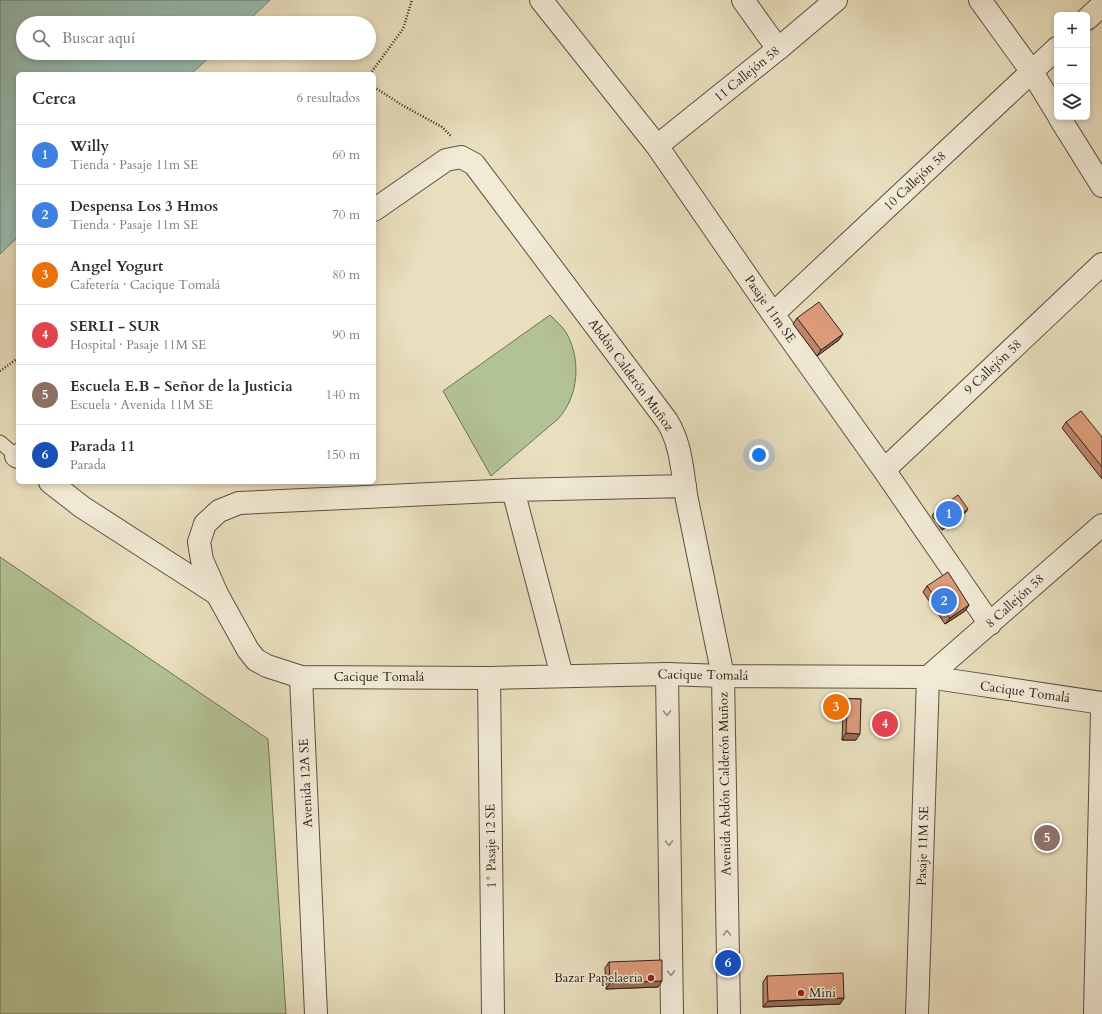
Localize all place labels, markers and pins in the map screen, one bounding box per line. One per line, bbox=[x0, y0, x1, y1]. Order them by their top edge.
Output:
pin: 1 bbox=[936, 499, 962, 529]
pin: 2 bbox=[931, 586, 957, 616]
pin: 3 bbox=[823, 692, 849, 722]
pin: 4 bbox=[872, 709, 898, 739]
pin: 5 bbox=[1034, 823, 1060, 853]
pin: 6 bbox=[715, 948, 741, 978]
place label: Bazar Papelaeria bbox=[554, 969, 643, 987]
marker: Bazar Papelaeria bbox=[646, 973, 656, 983]
place label: Mini bbox=[809, 984, 836, 1002]
marker: Mini bbox=[796, 988, 806, 998]

